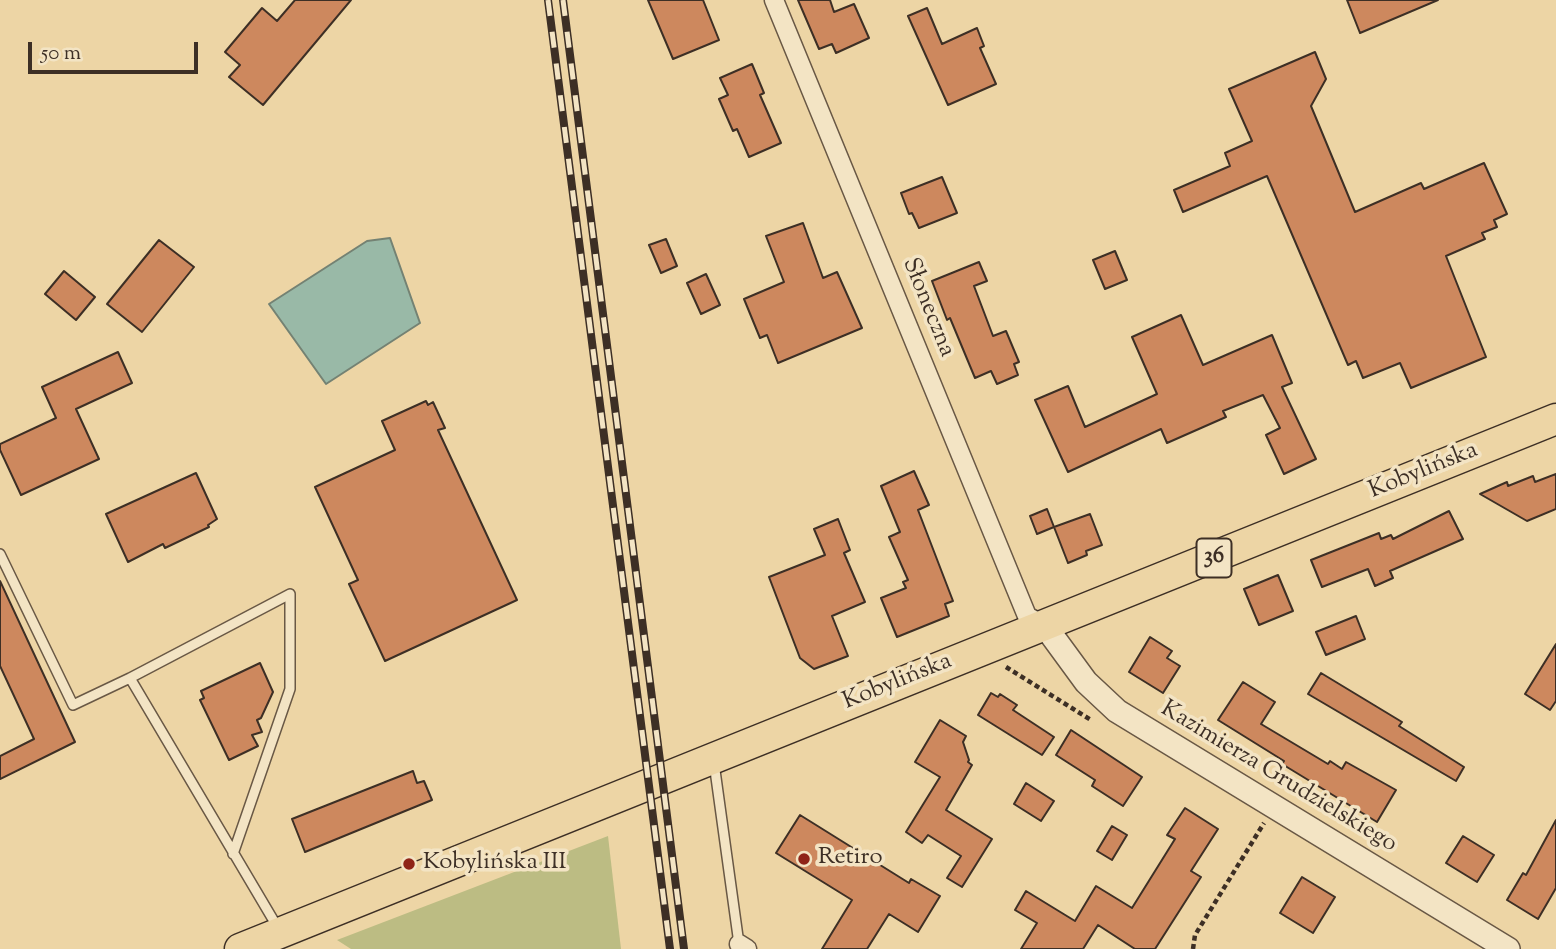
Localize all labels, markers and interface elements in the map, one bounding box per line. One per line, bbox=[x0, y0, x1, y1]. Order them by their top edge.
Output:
scale bar bbox=[32, 28, 201, 72]
text: 50 m bbox=[41, 39, 81, 69]
street label: Słoneczna bbox=[894, 254, 960, 362]
street label: Kobylińska bbox=[1365, 437, 1483, 507]
road number: 36 bbox=[1196, 538, 1232, 578]
street label: Kobylińska bbox=[839, 648, 957, 718]
street label: Kazimierza Grudzielskiego bbox=[1154, 696, 1402, 860]
place label: Retiro bbox=[818, 845, 883, 873]
place label: Kobylińska III bbox=[423, 850, 566, 878]
marker: Retiro bbox=[796, 851, 812, 867]
marker: Kobylińska III bbox=[401, 856, 417, 872]

